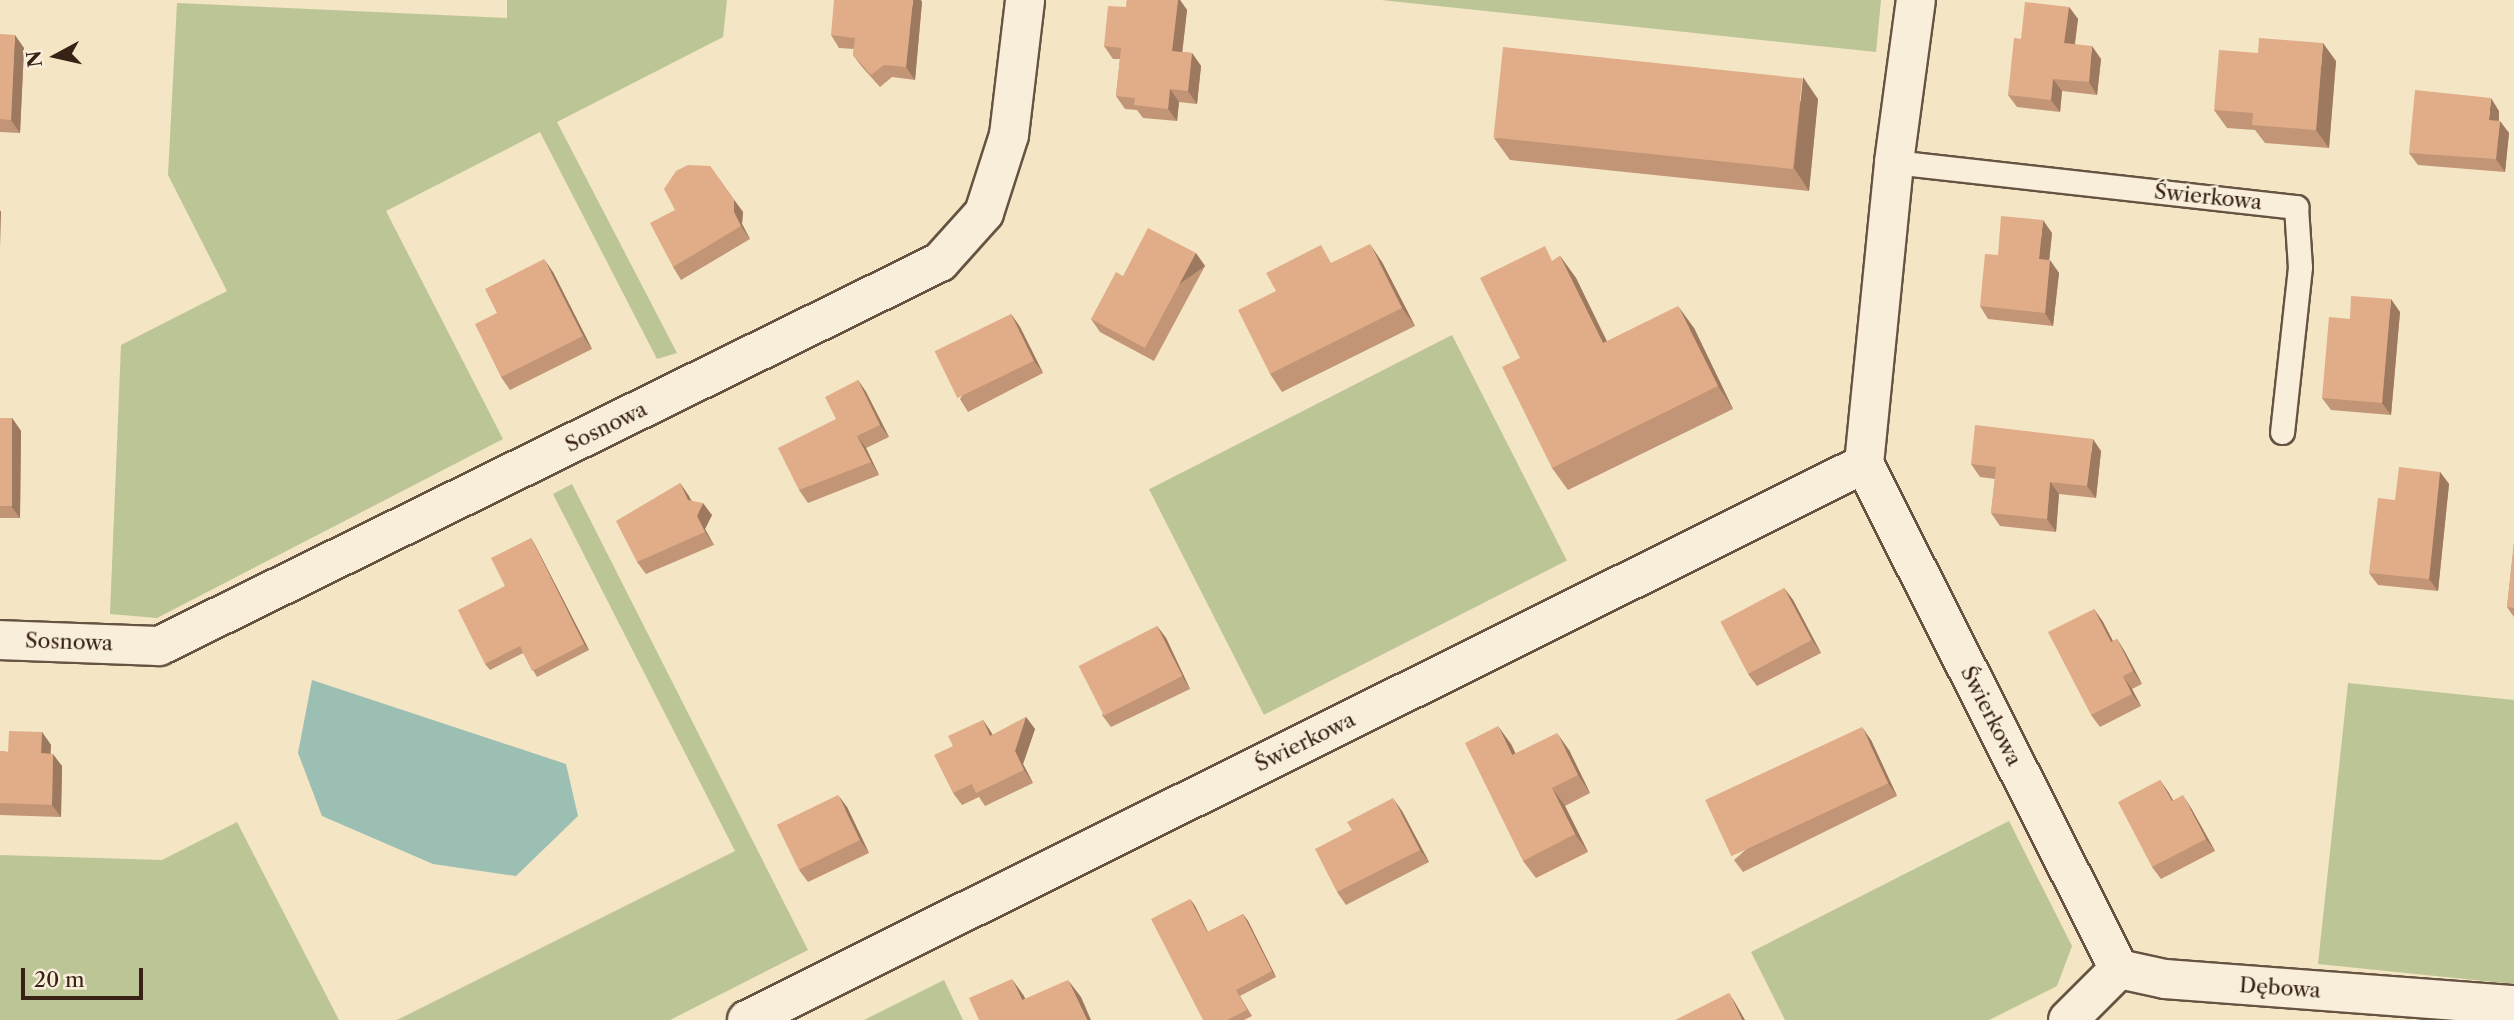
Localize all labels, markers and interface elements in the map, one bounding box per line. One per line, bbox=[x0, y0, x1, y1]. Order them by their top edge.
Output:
north arrow bbox=[21, 21, 91, 91]
text: N bbox=[22, 49, 47, 69]
street label: Świerkowa bbox=[2153, 179, 2263, 215]
street label: Sosnowa bbox=[561, 396, 651, 458]
street label: Sosnowa bbox=[25, 628, 113, 656]
street label: Świerkowa bbox=[1955, 662, 2027, 770]
street label: Świerkowa bbox=[1251, 707, 1359, 777]
scale bar bbox=[24, 954, 147, 998]
text: 20 m bbox=[34, 967, 85, 992]
street label: Dębowa bbox=[2238, 973, 2322, 1003]

